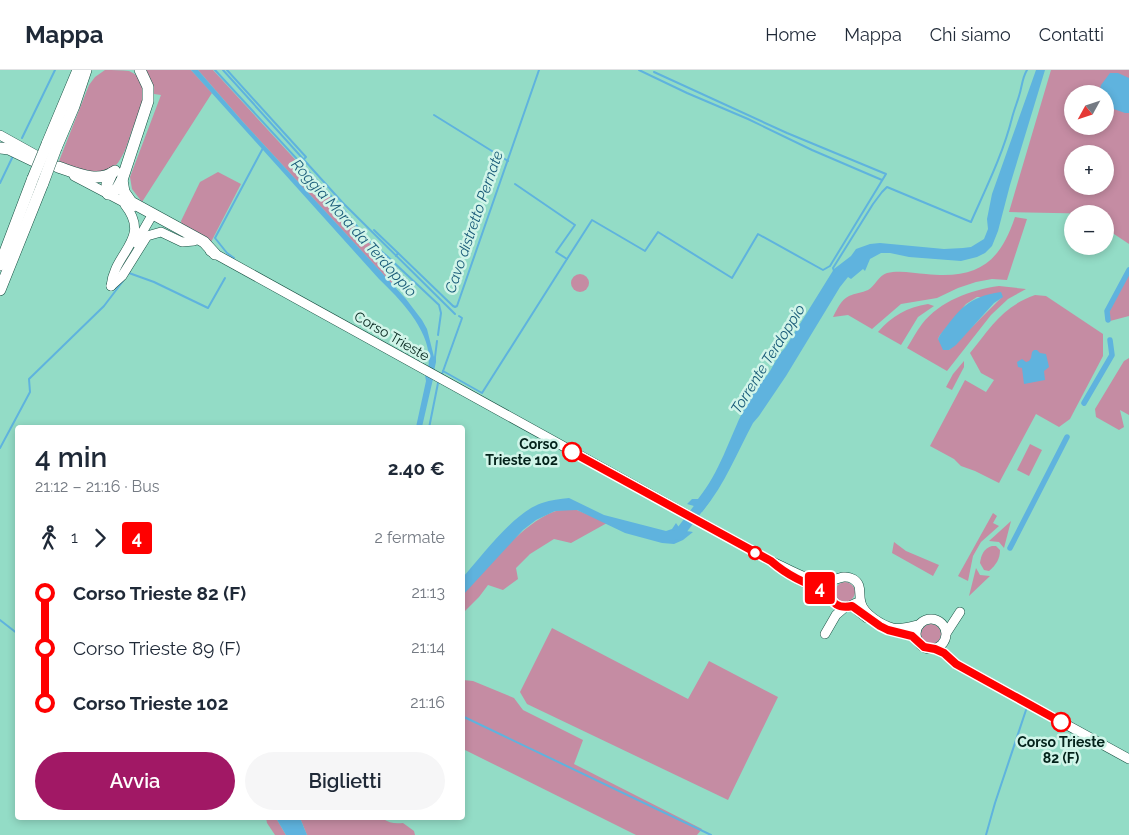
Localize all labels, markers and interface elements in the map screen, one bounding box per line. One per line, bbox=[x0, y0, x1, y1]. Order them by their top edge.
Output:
text: Mappa bbox=[25, 20, 104, 49]
text: Home bbox=[765, 24, 816, 45]
text: Mappa bbox=[844, 24, 902, 45]
text: Chi siamo bbox=[930, 24, 1011, 45]
text: Contatti bbox=[1039, 24, 1104, 45]
north arrow bbox=[1064, 85, 1114, 135]
map controls bbox=[1064, 85, 1114, 255]
button: + bbox=[1064, 145, 1114, 195]
water label: Cavo distretto Pernate bbox=[441, 149, 507, 295]
water label: Roggia Mora da Terdoppio bbox=[288, 156, 420, 300]
button: − bbox=[1064, 205, 1114, 255]
water label: Torrente Terdoppio bbox=[727, 301, 809, 417]
street label: Corso Trieste bbox=[352, 308, 432, 364]
place label: Corso Trieste 102 bbox=[485, 436, 559, 468]
text: 4 min bbox=[35, 441, 107, 474]
marker: Corso Trieste 102 bbox=[562, 442, 582, 462]
text: 2.40 € bbox=[388, 457, 445, 479]
text: 21:12 – 21:16 · Bus bbox=[35, 477, 159, 496]
icon: walk bbox=[35, 524, 63, 552]
icon: forward bbox=[86, 524, 114, 552]
text: 4 bbox=[132, 527, 142, 548]
text: 1 bbox=[71, 528, 78, 547]
text: 2 fermate bbox=[375, 528, 445, 547]
unlabelled marker bbox=[748, 546, 762, 560]
line badge: 4 bbox=[804, 572, 836, 604]
text: 4 bbox=[815, 577, 825, 598]
text: Corso Trieste 82 (F) bbox=[73, 582, 246, 604]
text: 21:13 bbox=[411, 583, 445, 602]
text: Corso Trieste 89 (F) bbox=[73, 637, 241, 659]
text: 21:14 bbox=[411, 638, 445, 657]
text: Corso Trieste 102 bbox=[73, 692, 228, 714]
text: 21:16 bbox=[410, 693, 445, 712]
marker: Corso Trieste 82 (F) bbox=[1051, 712, 1071, 732]
place label: Corso Trieste 82 (F) bbox=[1017, 734, 1105, 766]
button: Avvia bbox=[35, 752, 235, 810]
button: Biglietti bbox=[245, 752, 445, 810]

